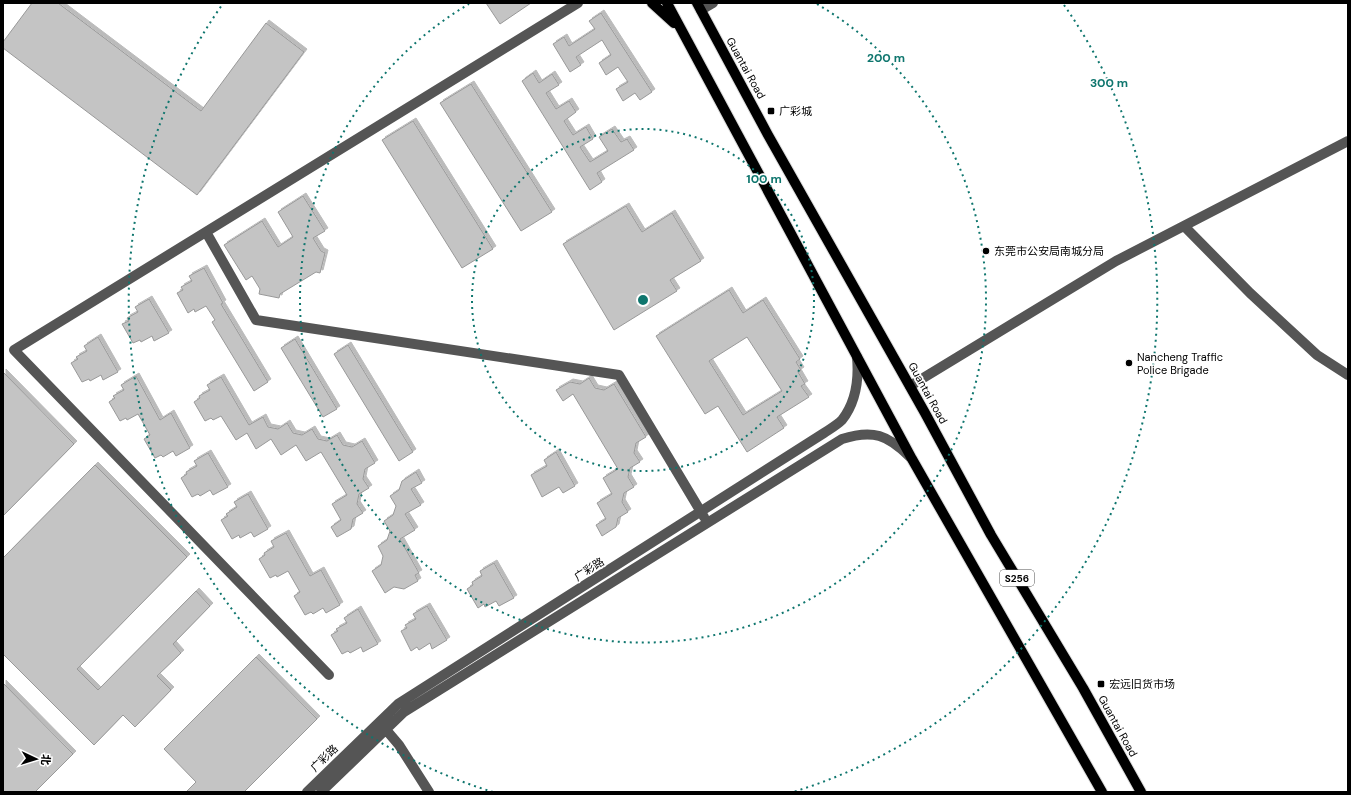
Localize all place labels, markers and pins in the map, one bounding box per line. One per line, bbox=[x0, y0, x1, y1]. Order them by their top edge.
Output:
place label: 广彩城 bbox=[779, 104, 812, 118]
marker: 广彩城 bbox=[766, 106, 776, 116]
place label: 东莞市公安局南城分局 bbox=[994, 244, 1104, 258]
marker: 东莞市公安局南城分局 bbox=[981, 246, 991, 256]
centre of rings bbox=[636, 293, 650, 307]
place label: Nancheng Traffic Police Brigade bbox=[1137, 350, 1223, 377]
marker: Nancheng Traffic Police Brigade bbox=[1124, 358, 1134, 368]
place label: 宏远旧货市场 bbox=[1109, 677, 1175, 691]
marker: 宏远旧货市场 bbox=[1096, 679, 1106, 689]

